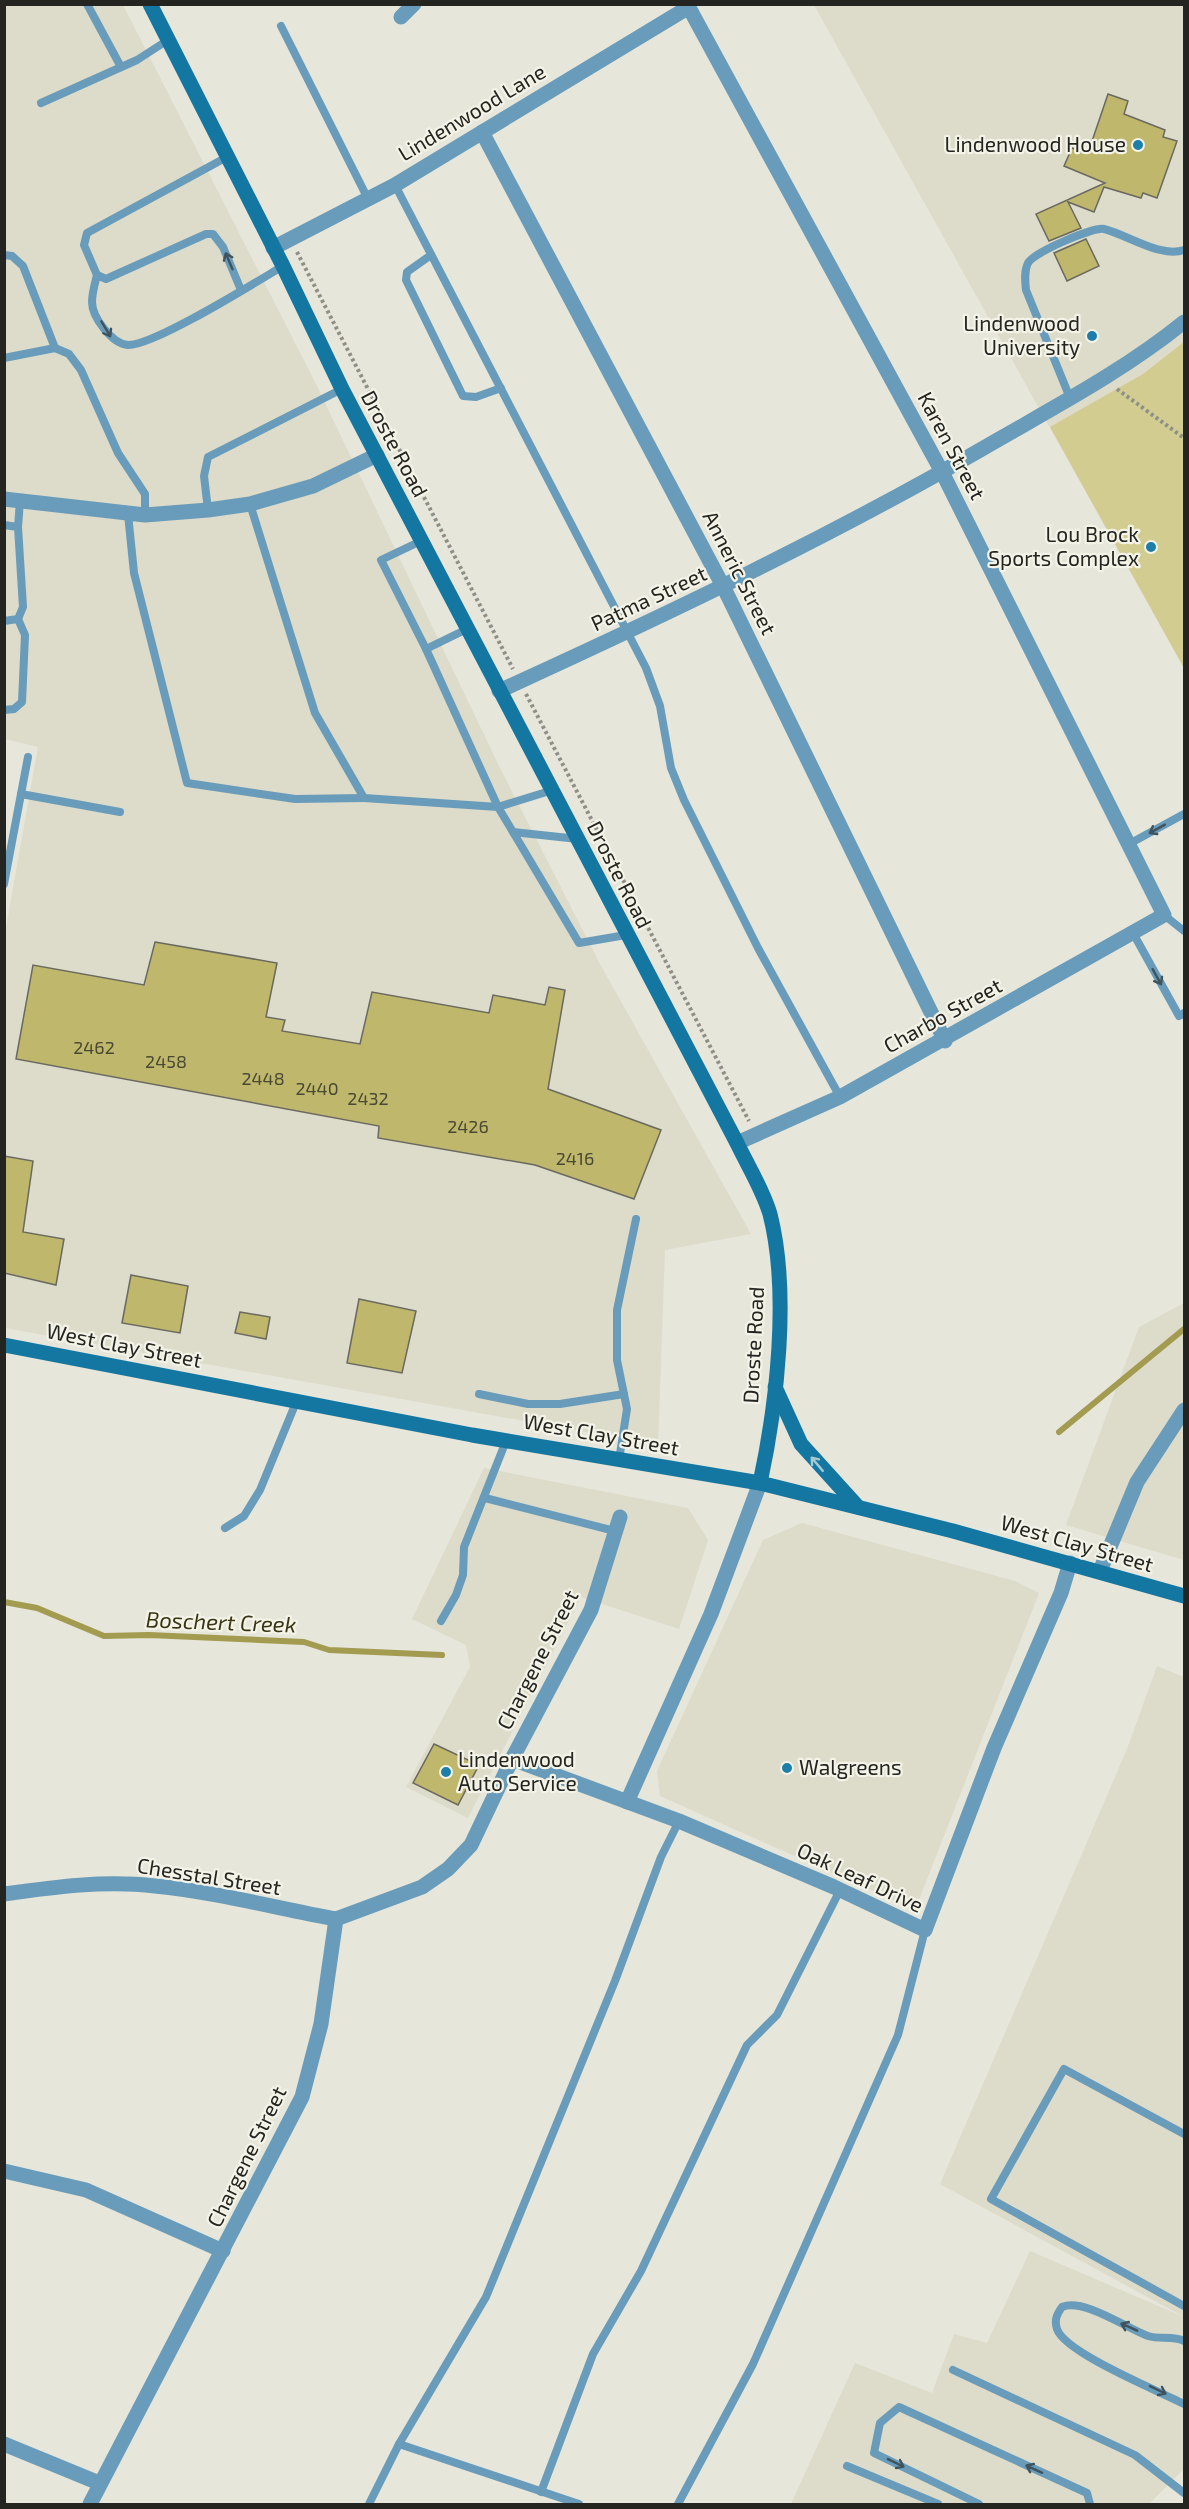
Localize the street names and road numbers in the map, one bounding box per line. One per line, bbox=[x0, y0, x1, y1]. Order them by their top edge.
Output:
street label: Lindenwood Lane bbox=[393, 58, 549, 166]
street label: Droste Road bbox=[357, 386, 434, 501]
street label: Karen Street bbox=[913, 387, 991, 504]
street label: Anneric Street bbox=[698, 506, 782, 638]
street label: Patma Street bbox=[587, 560, 710, 635]
street label: Droste Road bbox=[583, 817, 658, 932]
street label: Charbo Street bbox=[879, 972, 1006, 1057]
street label: Droste Road bbox=[737, 1286, 768, 1404]
street label: West Clay Street bbox=[45, 1317, 204, 1372]
street label: West Clay Street bbox=[521, 1408, 681, 1460]
street label: West Clay Street bbox=[998, 1509, 1157, 1576]
street label: Chargene Street bbox=[491, 1585, 583, 1733]
street label: Oak Leaf Drive bbox=[794, 1836, 928, 1917]
street label: Chesstal Street bbox=[136, 1852, 283, 1899]
street label: Chargene Street bbox=[201, 2082, 291, 2231]

